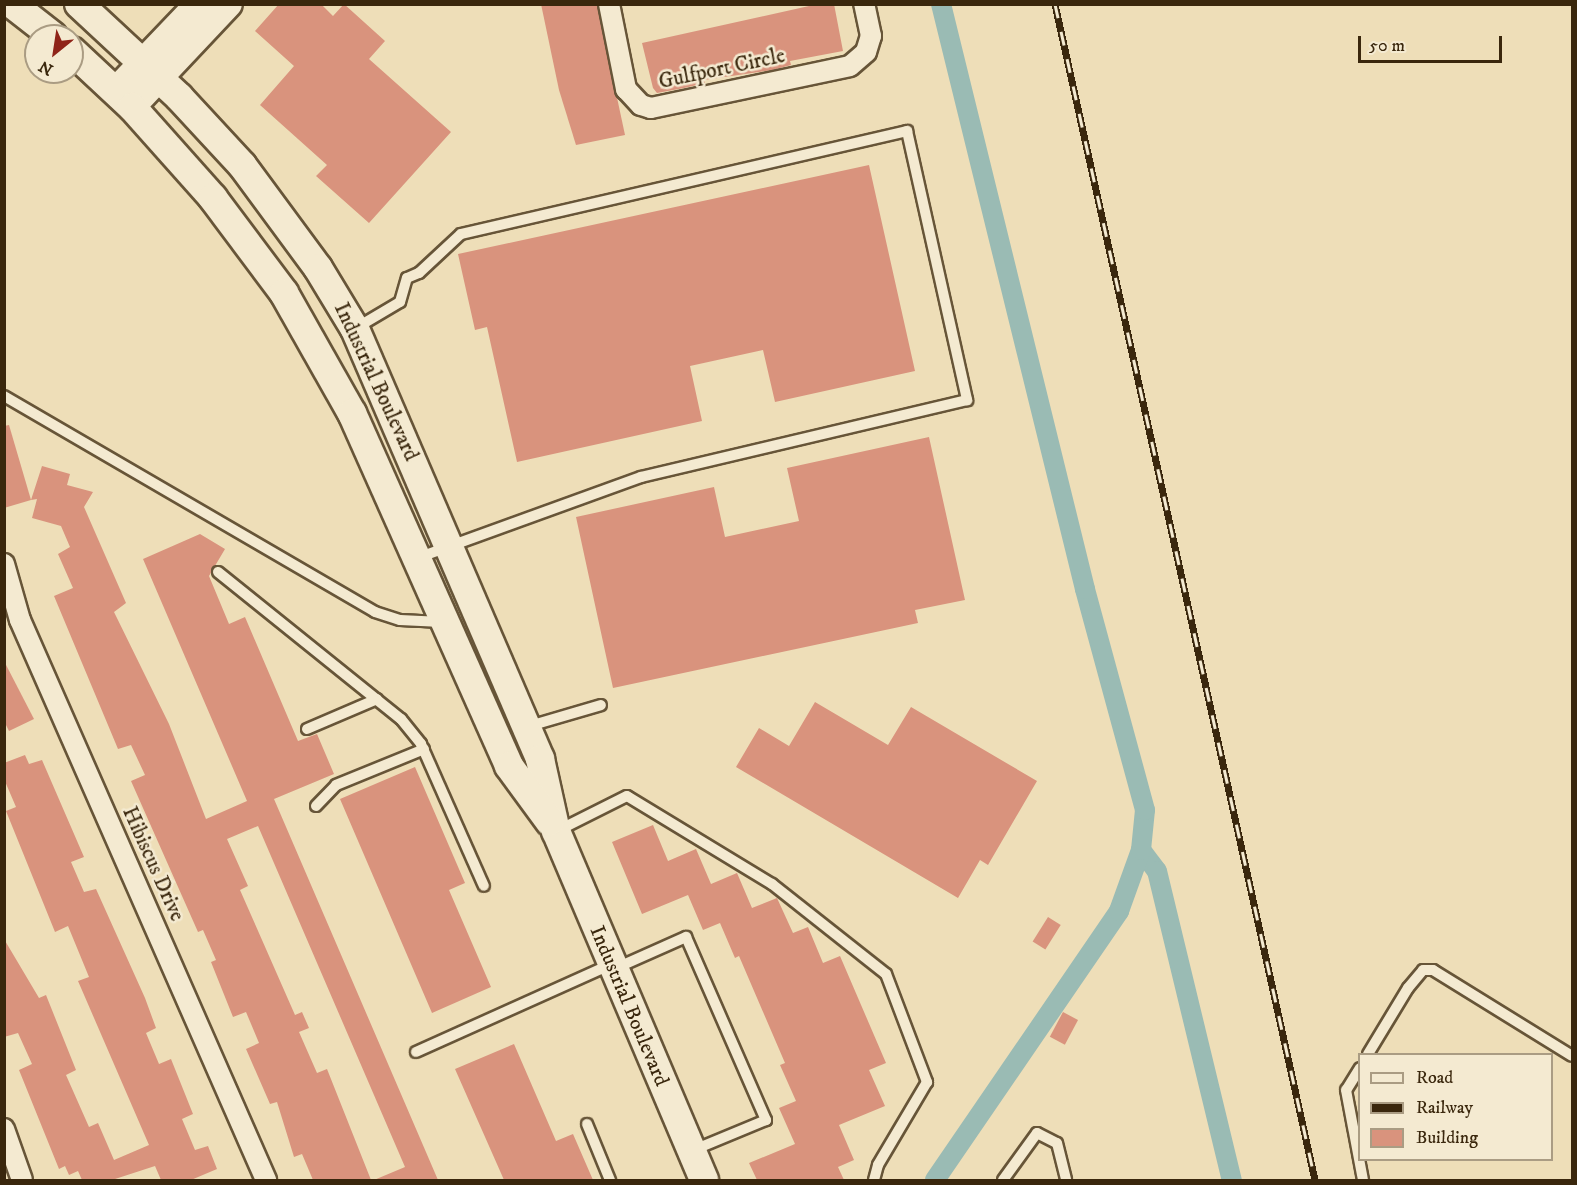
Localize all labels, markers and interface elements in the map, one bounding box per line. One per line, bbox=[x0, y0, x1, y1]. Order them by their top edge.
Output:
north arrow bbox=[24, 24, 84, 84]
scale bar bbox=[1361, 24, 1505, 62]
text: 50 m bbox=[1369, 35, 1405, 57]
street label: Gulfport Circle bbox=[657, 43, 787, 95]
text: N bbox=[35, 56, 57, 80]
street label: Industrial Boulevard bbox=[328, 299, 424, 465]
street label: Hibiscus Drive bbox=[117, 803, 189, 925]
street label: Industrial Boulevard bbox=[584, 922, 674, 1090]
legend bbox=[1358, 1053, 1553, 1161]
text: Road bbox=[1416, 1067, 1453, 1089]
text: Railway bbox=[1416, 1097, 1473, 1119]
text: Building bbox=[1416, 1127, 1478, 1149]

